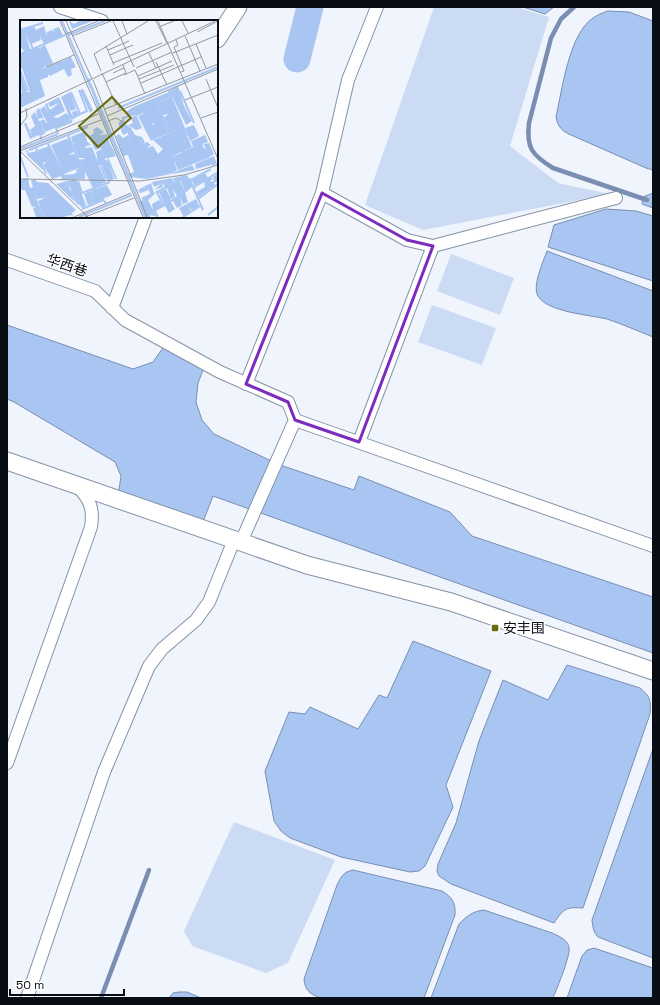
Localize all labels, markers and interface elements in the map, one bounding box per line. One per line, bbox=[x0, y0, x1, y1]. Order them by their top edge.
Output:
inset map bbox=[20, 20, 218, 218]
street label: 华西巷 bbox=[44, 250, 90, 280]
place label: 安丰围 bbox=[503, 619, 545, 637]
marker: 安丰围 bbox=[490, 623, 500, 633]
scale bar bbox=[10, 971, 124, 997]
text: 50 m bbox=[16, 977, 44, 993]

